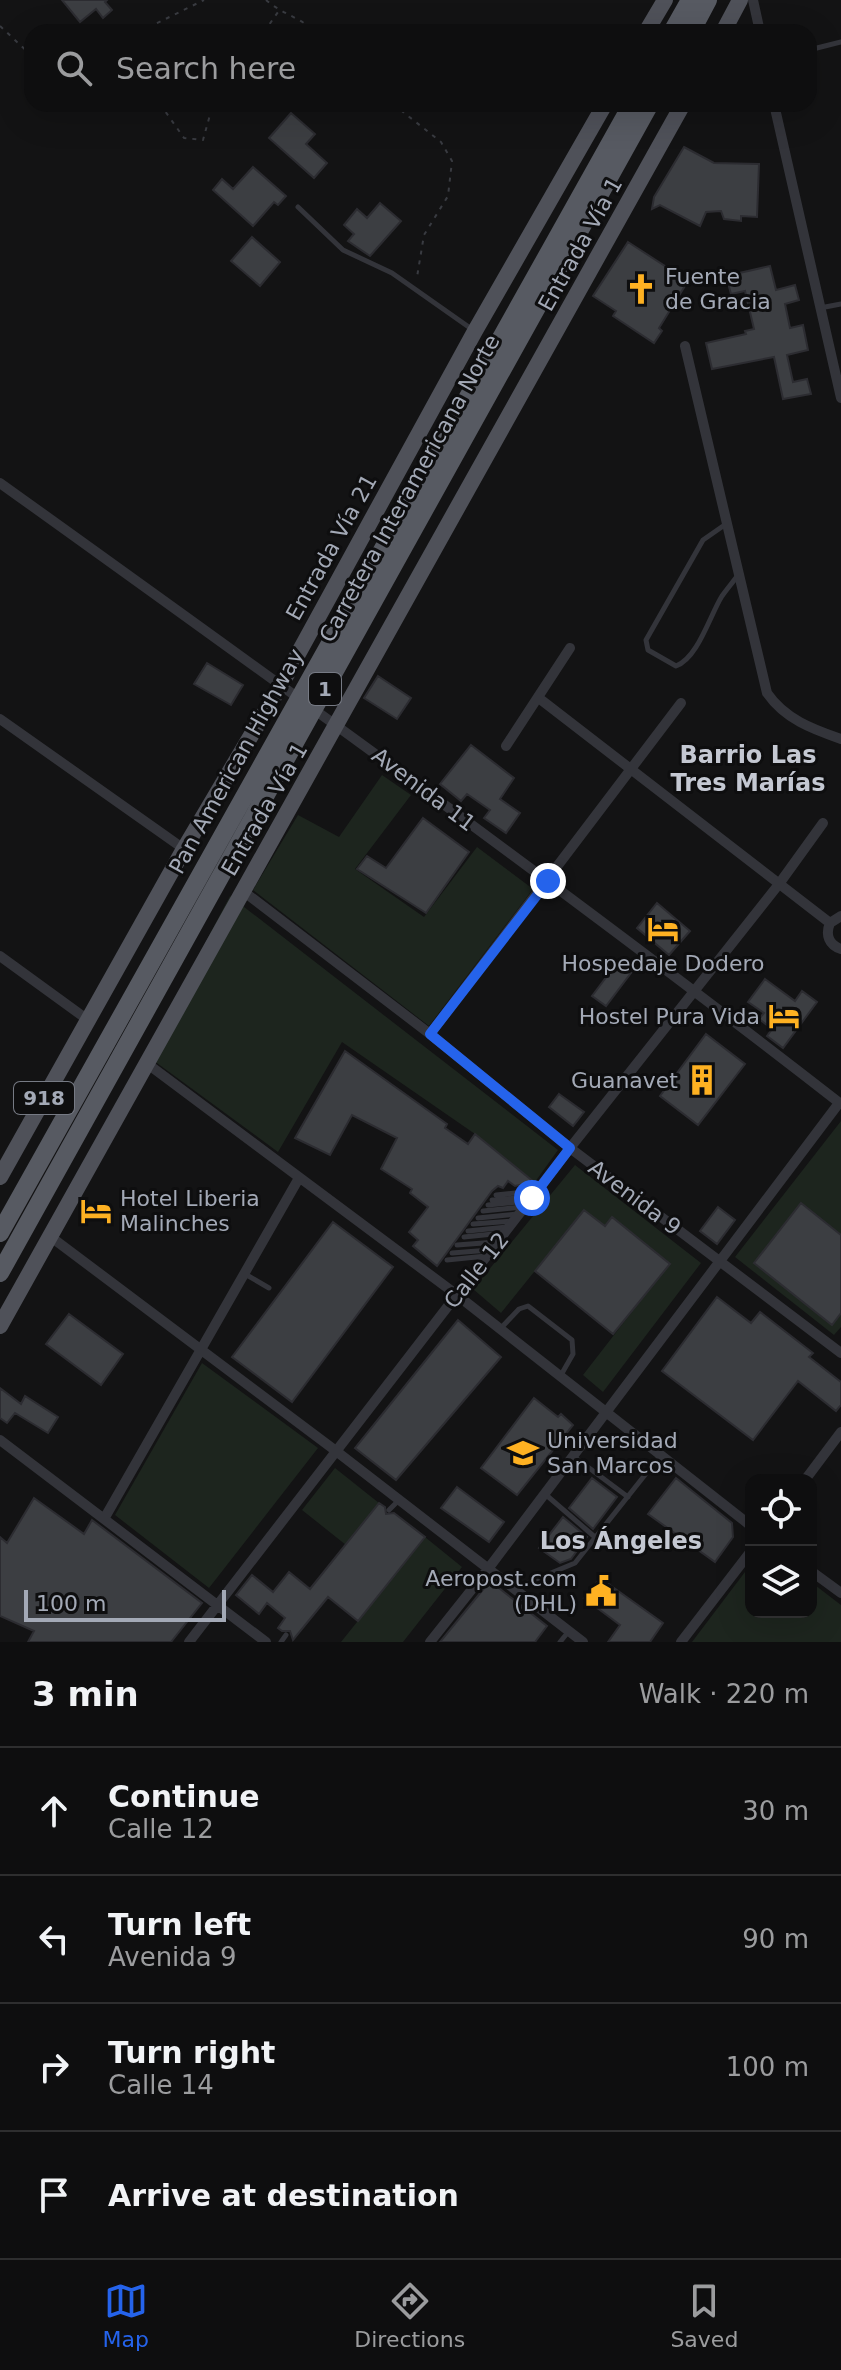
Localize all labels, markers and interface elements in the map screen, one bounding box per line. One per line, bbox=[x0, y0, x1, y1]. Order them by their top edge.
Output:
search box bbox=[24, 24, 817, 112]
icon: search bbox=[52, 46, 96, 90]
text: Search here bbox=[116, 51, 296, 86]
street label: Entrada Vía 1 bbox=[533, 173, 628, 315]
place label: Fuente de Gracia bbox=[665, 264, 771, 314]
church icon: Fuente de Gracia bbox=[624, 272, 658, 306]
street label: Carretera Interamericana Norte bbox=[314, 330, 505, 646]
street label: Entrada Vía 21 bbox=[281, 470, 382, 625]
street label: Pan American Highway bbox=[164, 644, 309, 878]
road number: 1 bbox=[309, 673, 341, 705]
street label: Entrada Vía 1 bbox=[216, 738, 313, 880]
district label: Barrio Las Tres Marías bbox=[670, 741, 826, 797]
street label: Avenida 11 bbox=[367, 742, 480, 836]
route end bbox=[530, 863, 566, 899]
hotel icon: Hospedaje Dodero bbox=[646, 912, 680, 946]
place label: Hospedaje Dodero bbox=[562, 951, 764, 976]
hotel icon: Hostel Pura Vida bbox=[767, 999, 801, 1033]
place label: Hostel Pura Vida bbox=[579, 1004, 760, 1029]
building icon: Guanavet bbox=[685, 1063, 719, 1097]
place label: Guanavet bbox=[571, 1068, 678, 1093]
road number: 918 bbox=[14, 1082, 74, 1114]
street label: Avenida 9 bbox=[584, 1155, 686, 1240]
route start bbox=[514, 1180, 550, 1216]
place label: Hotel Liberia Malinches bbox=[120, 1186, 260, 1236]
hotel icon: Hotel Liberia Malinches bbox=[79, 1194, 113, 1228]
street label: Calle 12 bbox=[439, 1227, 514, 1313]
place label: Universidad San Marcos bbox=[547, 1428, 678, 1478]
school or university icon: Universidad San Marcos bbox=[506, 1436, 540, 1470]
map controls bbox=[745, 1474, 817, 1618]
button: locate bbox=[745, 1474, 817, 1546]
district label: Los Ángeles bbox=[540, 1526, 702, 1555]
button: layers bbox=[745, 1546, 817, 1618]
place label: Aeropost.com (DHL) bbox=[425, 1566, 577, 1616]
public building icon: Aeropost.com (DHL) bbox=[584, 1574, 618, 1608]
scale bar bbox=[24, 1586, 226, 1622]
text: 100 m bbox=[36, 1591, 106, 1616]
text: 3 min bbox=[32, 1674, 139, 1714]
text: Walk · 220 m bbox=[639, 1679, 809, 1709]
text: Continue bbox=[108, 1779, 260, 1814]
icon: ahead bbox=[32, 1789, 76, 1833]
text: 30 m bbox=[742, 1796, 809, 1826]
text: Calle 12 bbox=[108, 1814, 214, 1844]
text: Turn left bbox=[108, 1907, 251, 1942]
icon: left bbox=[32, 1917, 76, 1961]
text: 90 m bbox=[742, 1924, 809, 1954]
text: Avenida 9 bbox=[108, 1942, 237, 1972]
text: Turn right bbox=[108, 2035, 275, 2070]
icon: right bbox=[32, 2045, 76, 2089]
text: 100 m bbox=[726, 2052, 809, 2082]
text: Calle 14 bbox=[108, 2070, 214, 2100]
icon: arrive bbox=[32, 2173, 76, 2217]
text: Arrive at destination bbox=[108, 2178, 459, 2213]
tab: Map bbox=[103, 2279, 149, 2352]
tab: Directions bbox=[354, 2279, 465, 2352]
tab: Saved bbox=[670, 2279, 738, 2352]

